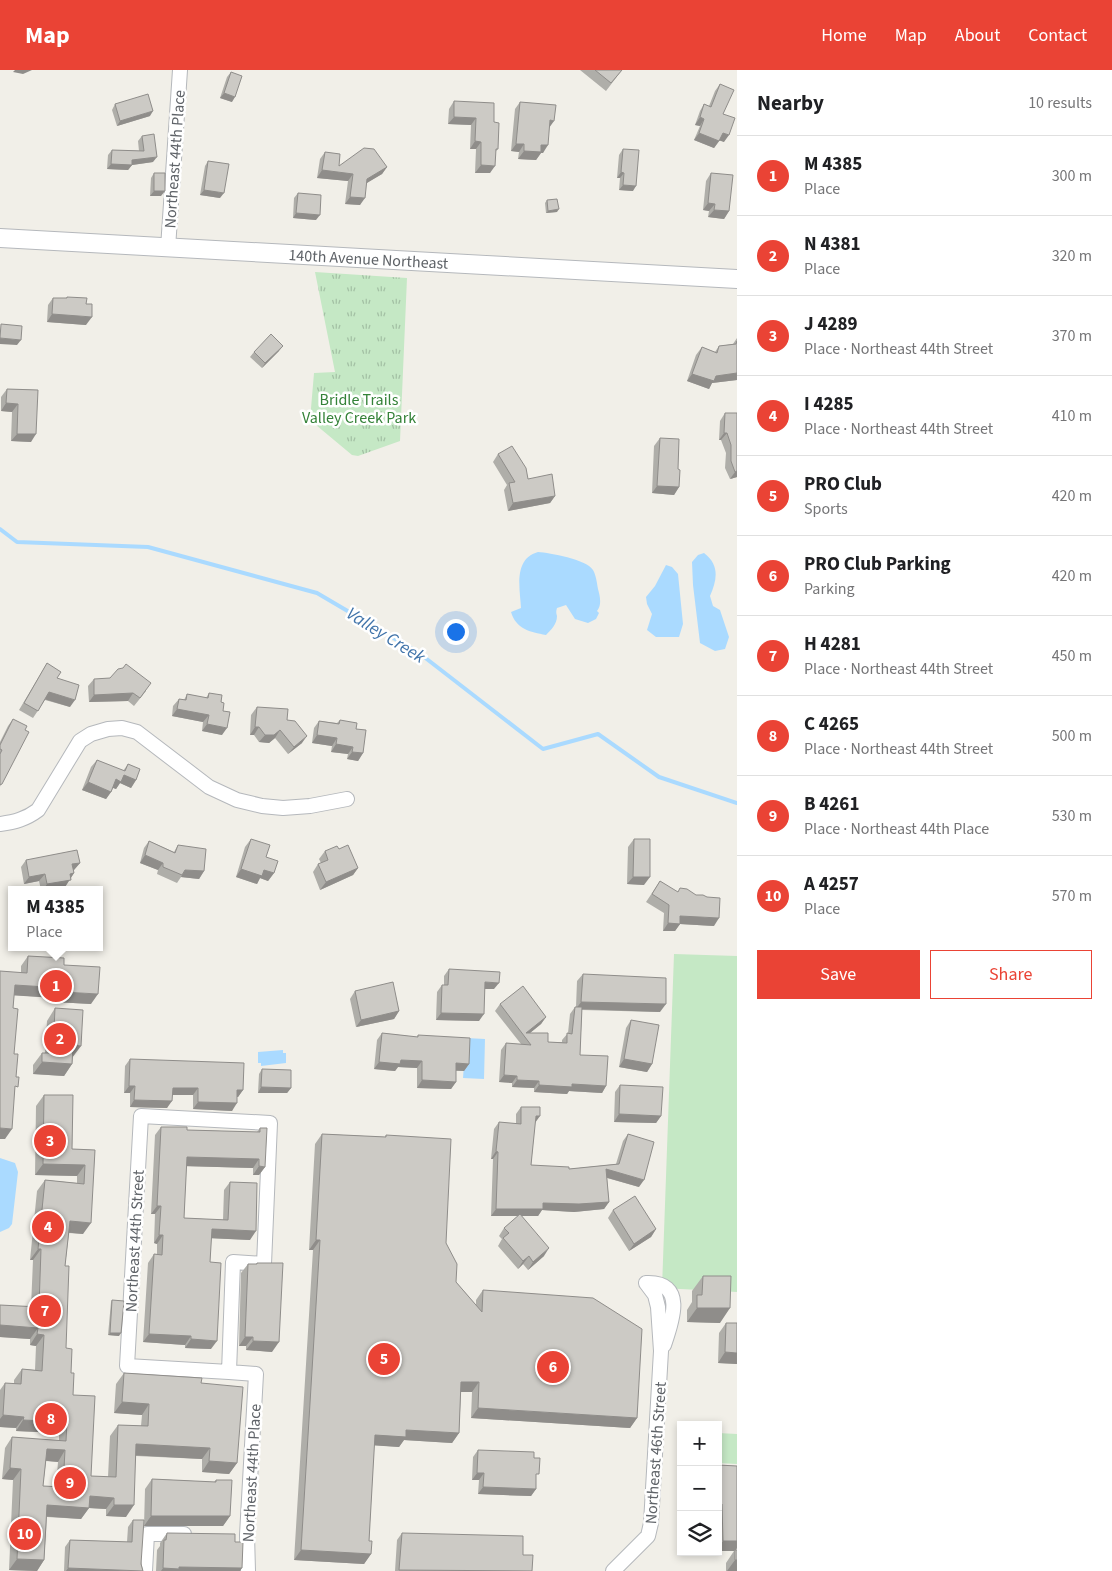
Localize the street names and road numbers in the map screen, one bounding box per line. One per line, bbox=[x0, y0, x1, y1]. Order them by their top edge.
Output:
street label: Northeast 44th Place bbox=[159, 89, 191, 229]
street label: 140th Avenue Northeast bbox=[288, 244, 450, 275]
street label: Northeast 44th Street bbox=[120, 1169, 150, 1313]
street label: Northeast 46th Street bbox=[640, 1381, 672, 1525]
street label: Northeast 44th Place bbox=[237, 1403, 267, 1543]

